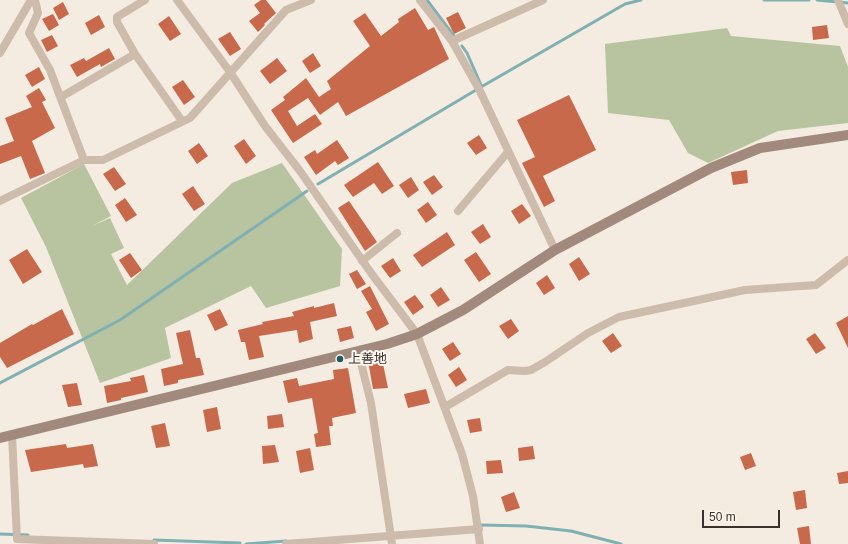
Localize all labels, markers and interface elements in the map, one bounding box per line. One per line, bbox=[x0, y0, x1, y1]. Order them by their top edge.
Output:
place label: 上善地 bbox=[348, 351, 387, 367]
marker: 上善地 bbox=[335, 354, 345, 364]
scale bar bbox=[704, 502, 782, 528]
text: 50 m bbox=[709, 510, 736, 524]

